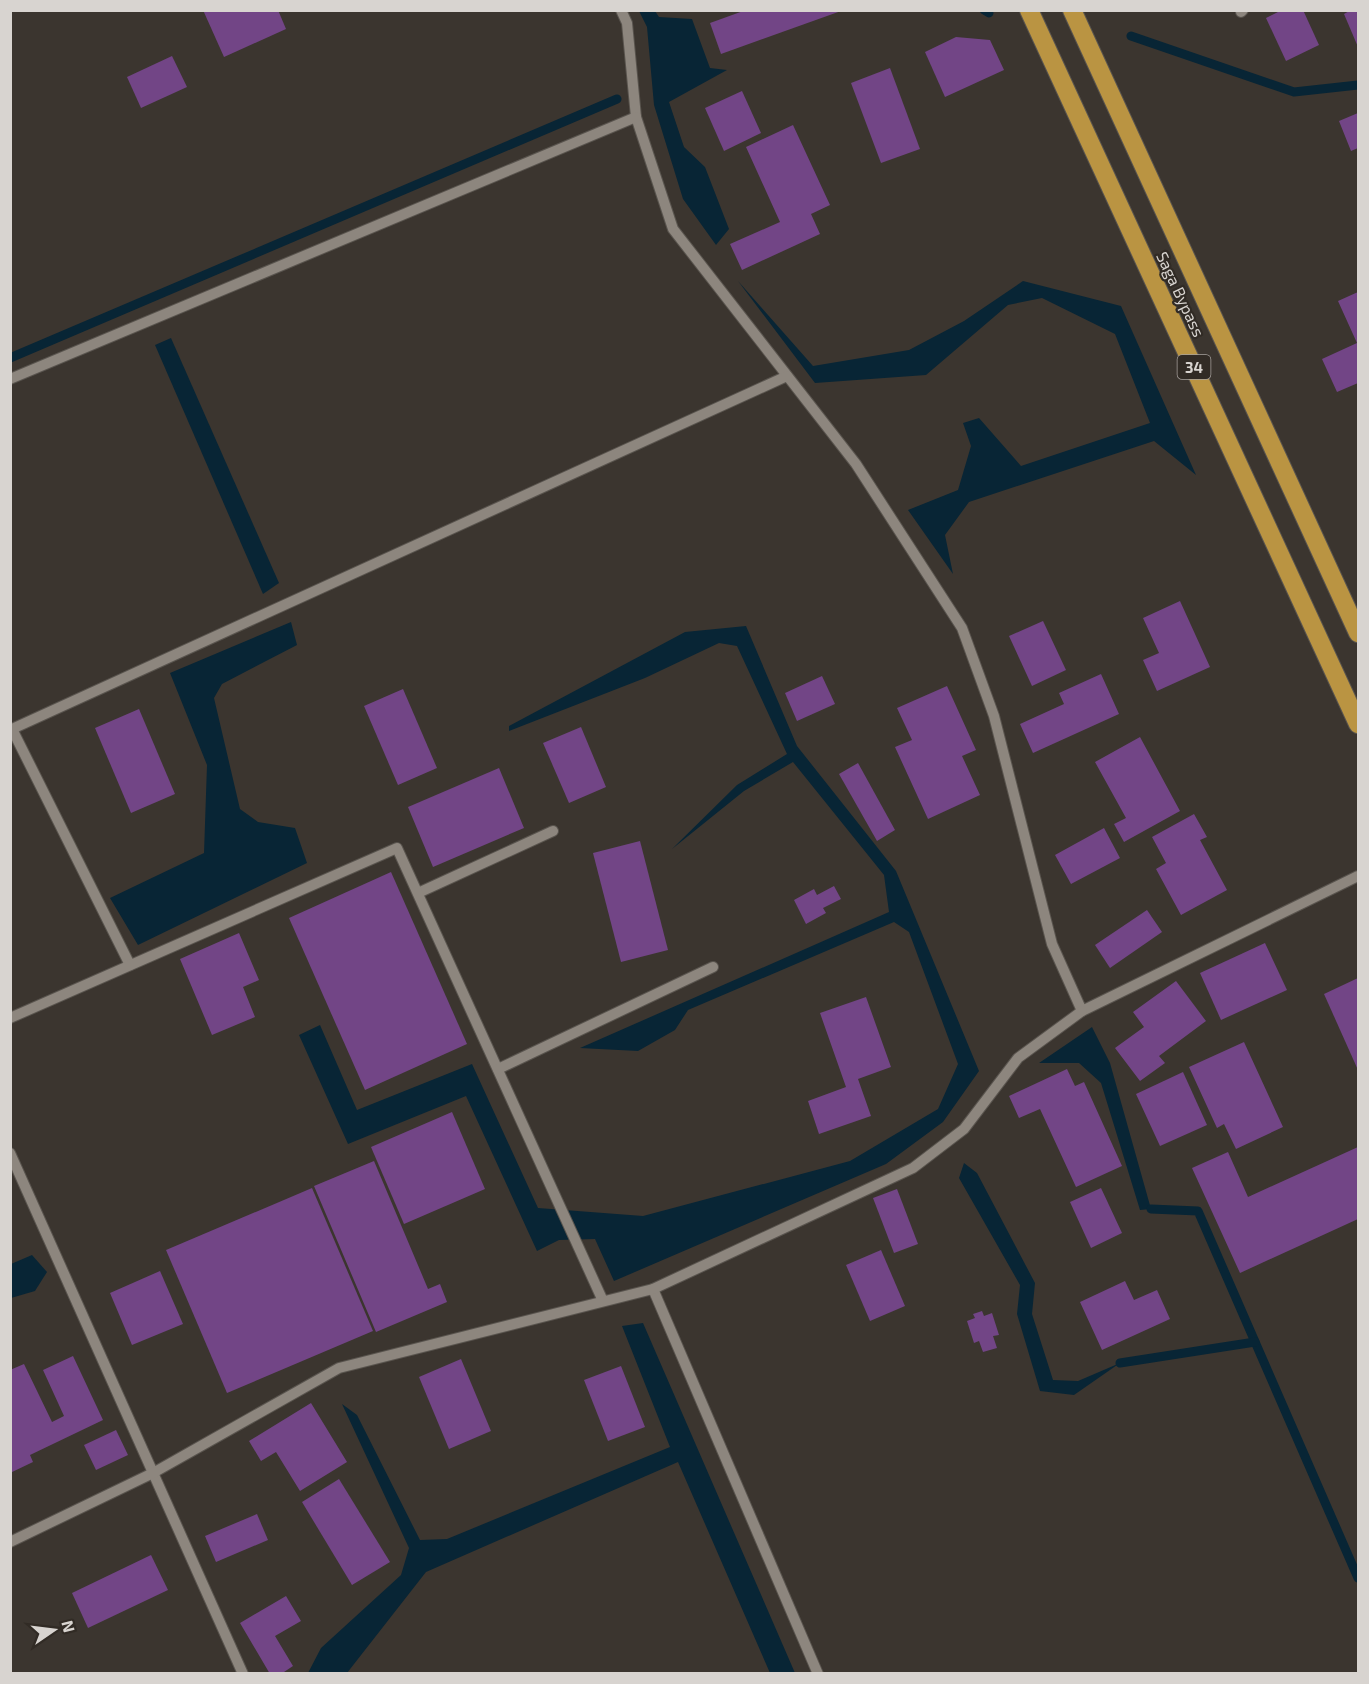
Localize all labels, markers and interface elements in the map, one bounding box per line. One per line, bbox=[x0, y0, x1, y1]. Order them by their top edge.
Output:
street label: Saga Bypass bbox=[1153, 248, 1209, 340]
road number: 34 bbox=[1178, 355, 1210, 379]
north arrow bbox=[24, 1600, 84, 1660]
text: N bbox=[58, 1618, 80, 1634]

